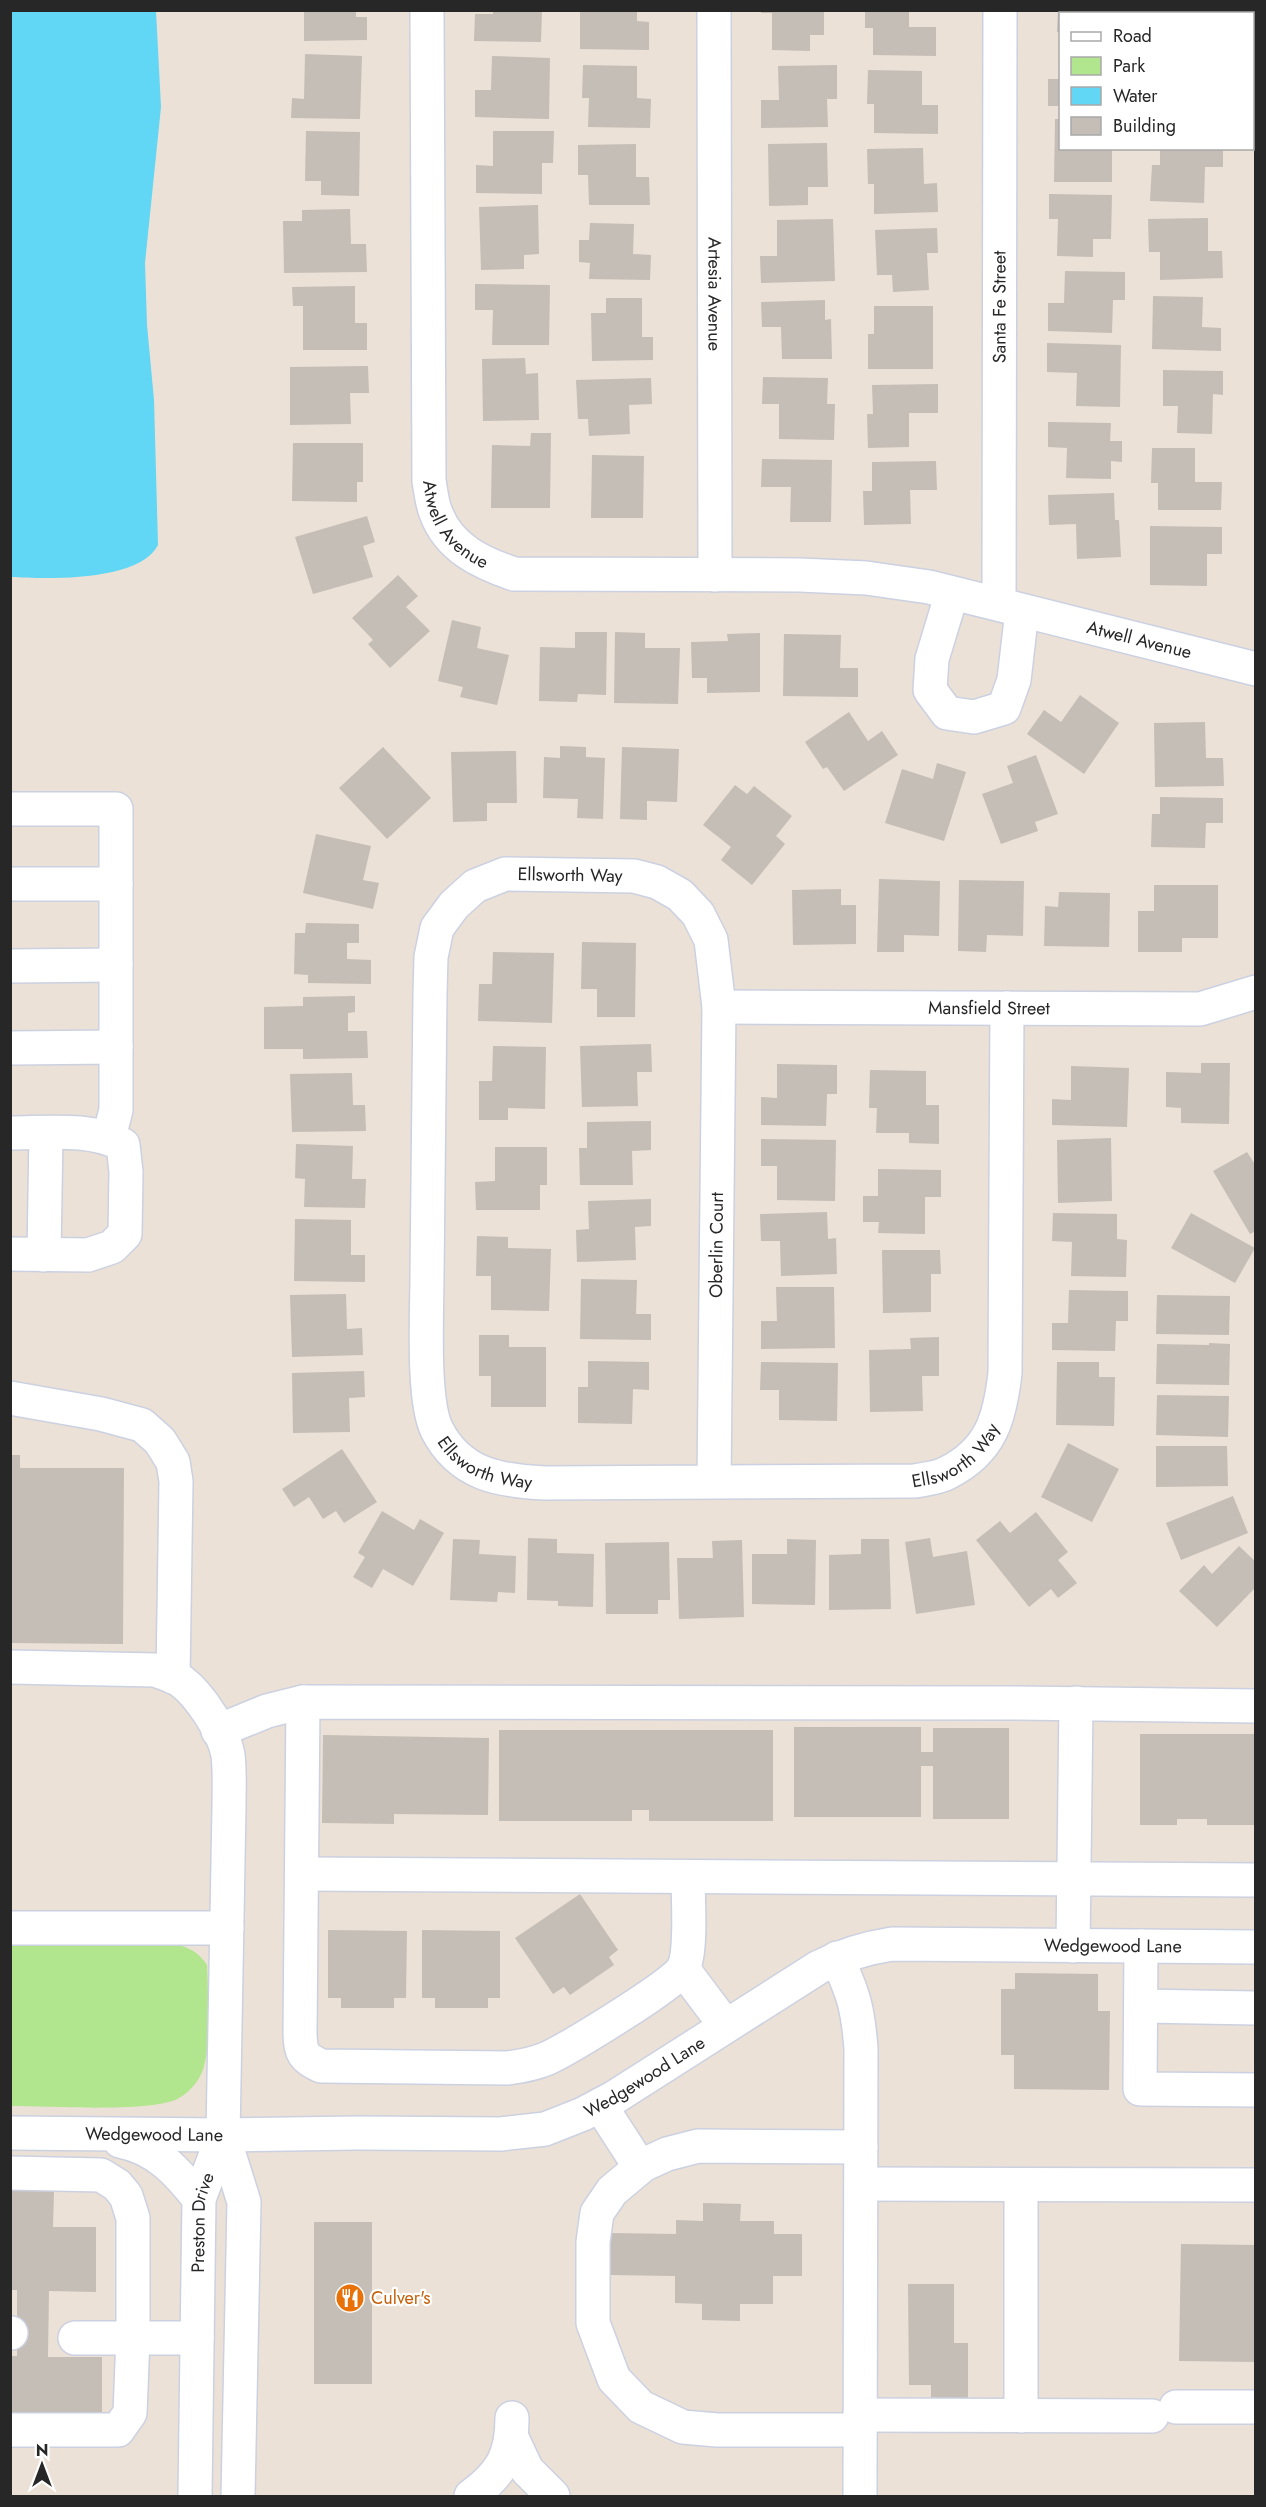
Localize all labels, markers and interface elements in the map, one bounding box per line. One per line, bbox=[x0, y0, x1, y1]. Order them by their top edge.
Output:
legend bbox=[1059, 12, 1254, 150]
text: Road bbox=[1113, 23, 1152, 49]
text: Park bbox=[1113, 53, 1145, 79]
text: Water bbox=[1113, 83, 1158, 109]
text: Building bbox=[1113, 113, 1176, 139]
street label: Artesia Avenue bbox=[701, 237, 728, 351]
street label: Santa Fe Street bbox=[986, 250, 1013, 363]
street label: Atwell Avenue bbox=[416, 478, 493, 575]
street label: Atwell Avenue bbox=[1084, 614, 1194, 665]
street label: Ellsworth Way bbox=[517, 861, 623, 889]
street label: Mansfield Street bbox=[928, 995, 1051, 1021]
street label: Oberlin Court bbox=[703, 1191, 730, 1298]
street label: Ellsworth Way bbox=[910, 1419, 1006, 1494]
street label: Ellsworth Way bbox=[431, 1431, 533, 1495]
street label: Wedgewood Lane bbox=[1044, 1932, 1182, 1959]
street label: Wedgewood Lane bbox=[579, 2030, 710, 2124]
street label: Wedgewood Lane bbox=[85, 2121, 223, 2148]
street label: Preston Drive bbox=[185, 2169, 221, 2273]
restaurant icon: Culver's bbox=[334, 2282, 366, 2314]
place label: Culver's bbox=[371, 2285, 431, 2311]
north arrow bbox=[12, 2435, 72, 2495]
text: N bbox=[36, 2439, 48, 2462]

